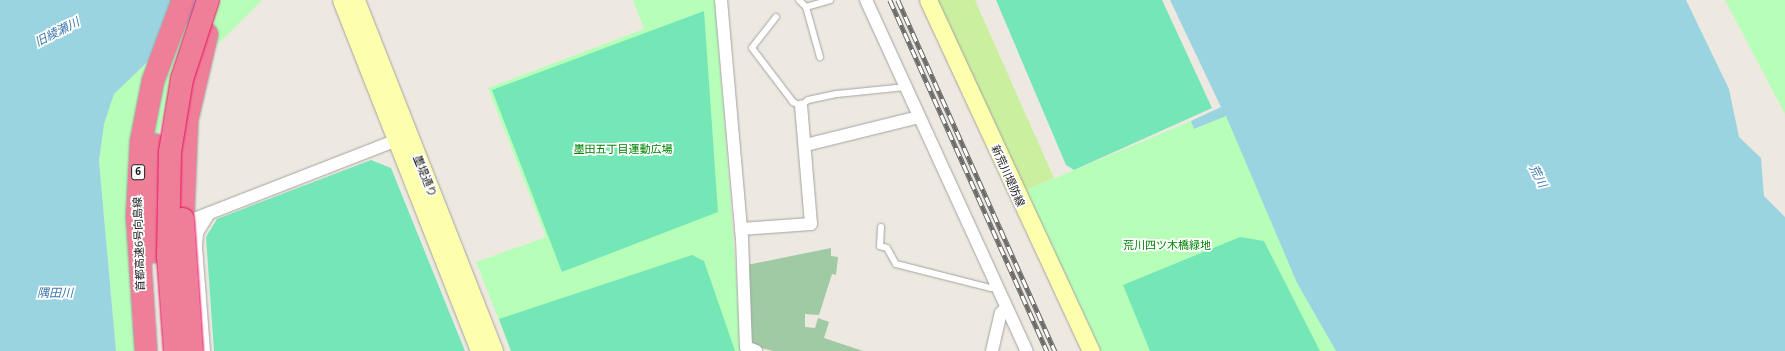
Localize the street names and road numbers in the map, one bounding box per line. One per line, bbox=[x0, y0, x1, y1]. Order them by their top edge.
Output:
street label: 新荒川堤防線 bbox=[989, 143, 1027, 209]
street label: 墨堤通り bbox=[411, 153, 439, 199]
road number: 6 bbox=[131, 164, 145, 180]
street label: 首都高速6号向島線 bbox=[131, 197, 147, 291]

